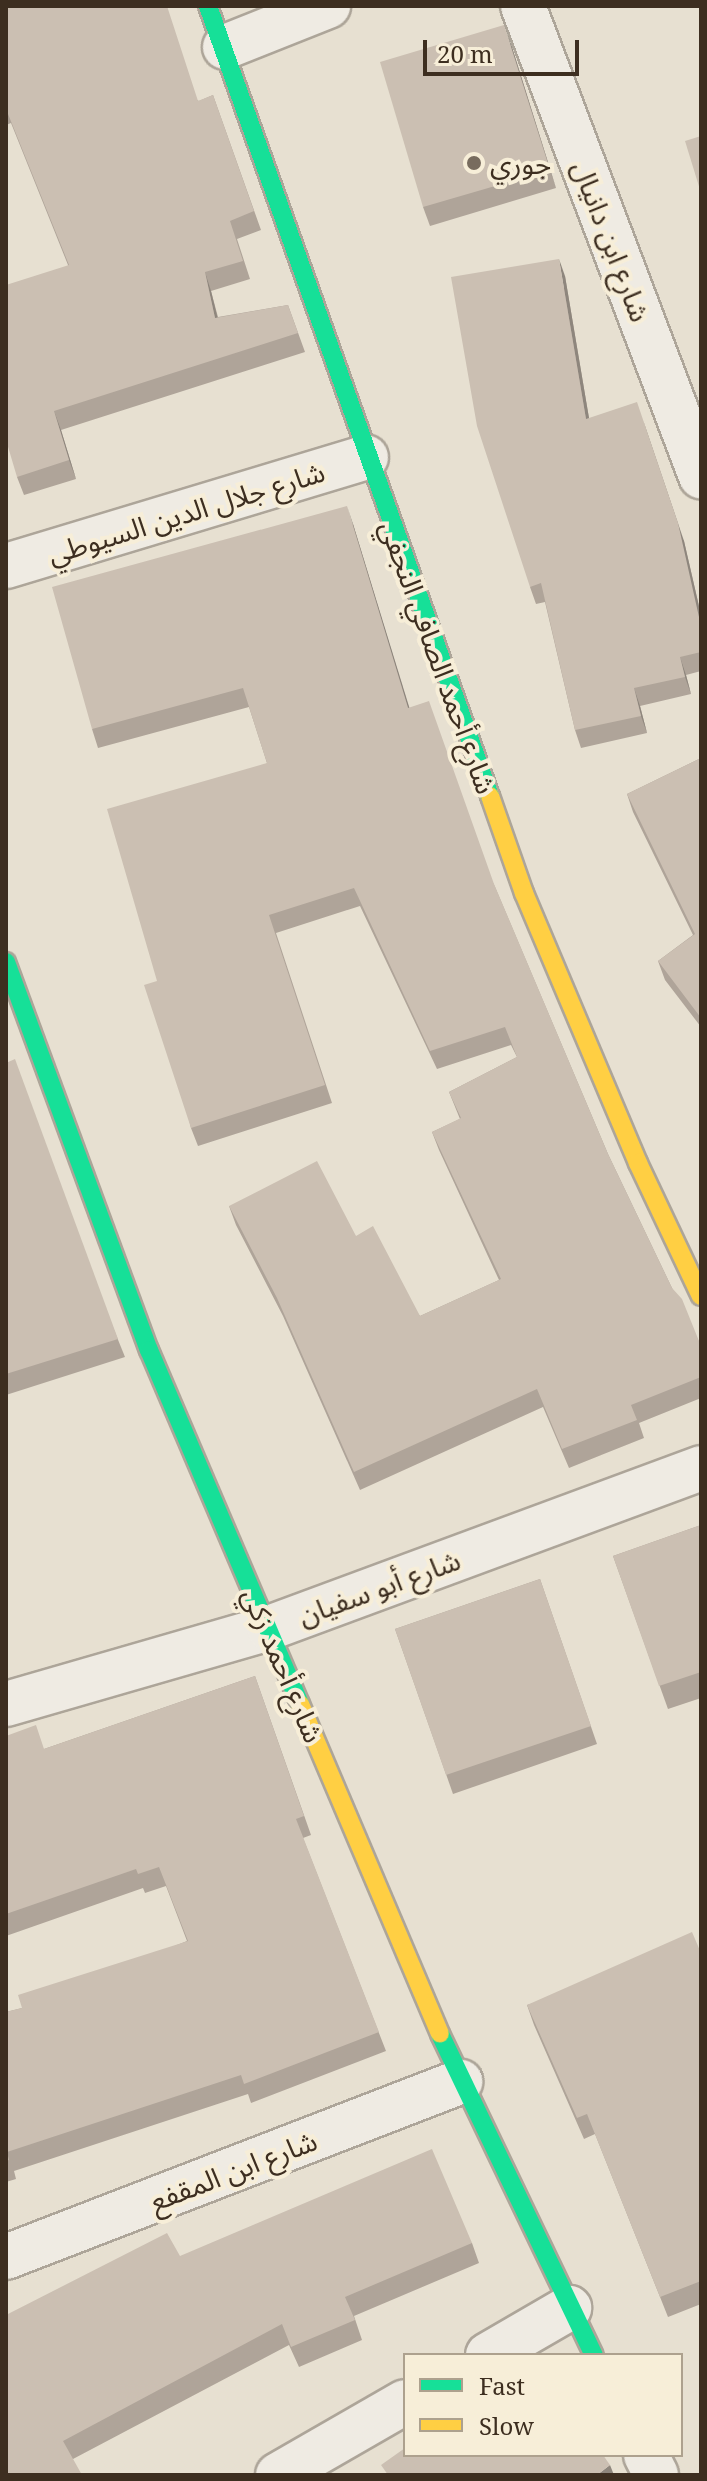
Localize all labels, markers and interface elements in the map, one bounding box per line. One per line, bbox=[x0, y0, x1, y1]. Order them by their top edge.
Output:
scale bar bbox=[427, 24, 583, 74]
text: 20 m bbox=[437, 37, 493, 70]
place label: جوري bbox=[490, 146, 551, 180]
marker: جوري bbox=[465, 154, 483, 172]
street label: شارع ابن دانيال bbox=[566, 156, 658, 326]
street label: شارع جلال الدين السيوطي bbox=[43, 454, 329, 570]
street label: شارع أحمد الصافي النجفي bbox=[374, 516, 504, 798]
street label: شارع أبو سفيان bbox=[293, 1542, 465, 1632]
street label: شارع أحمد زكي bbox=[236, 1583, 332, 1747]
street label: شارع ابن المقفع bbox=[145, 2123, 321, 2217]
legend bbox=[403, 2353, 683, 2457]
text: Fast bbox=[479, 2369, 525, 2402]
text: Slow bbox=[479, 2409, 534, 2442]

